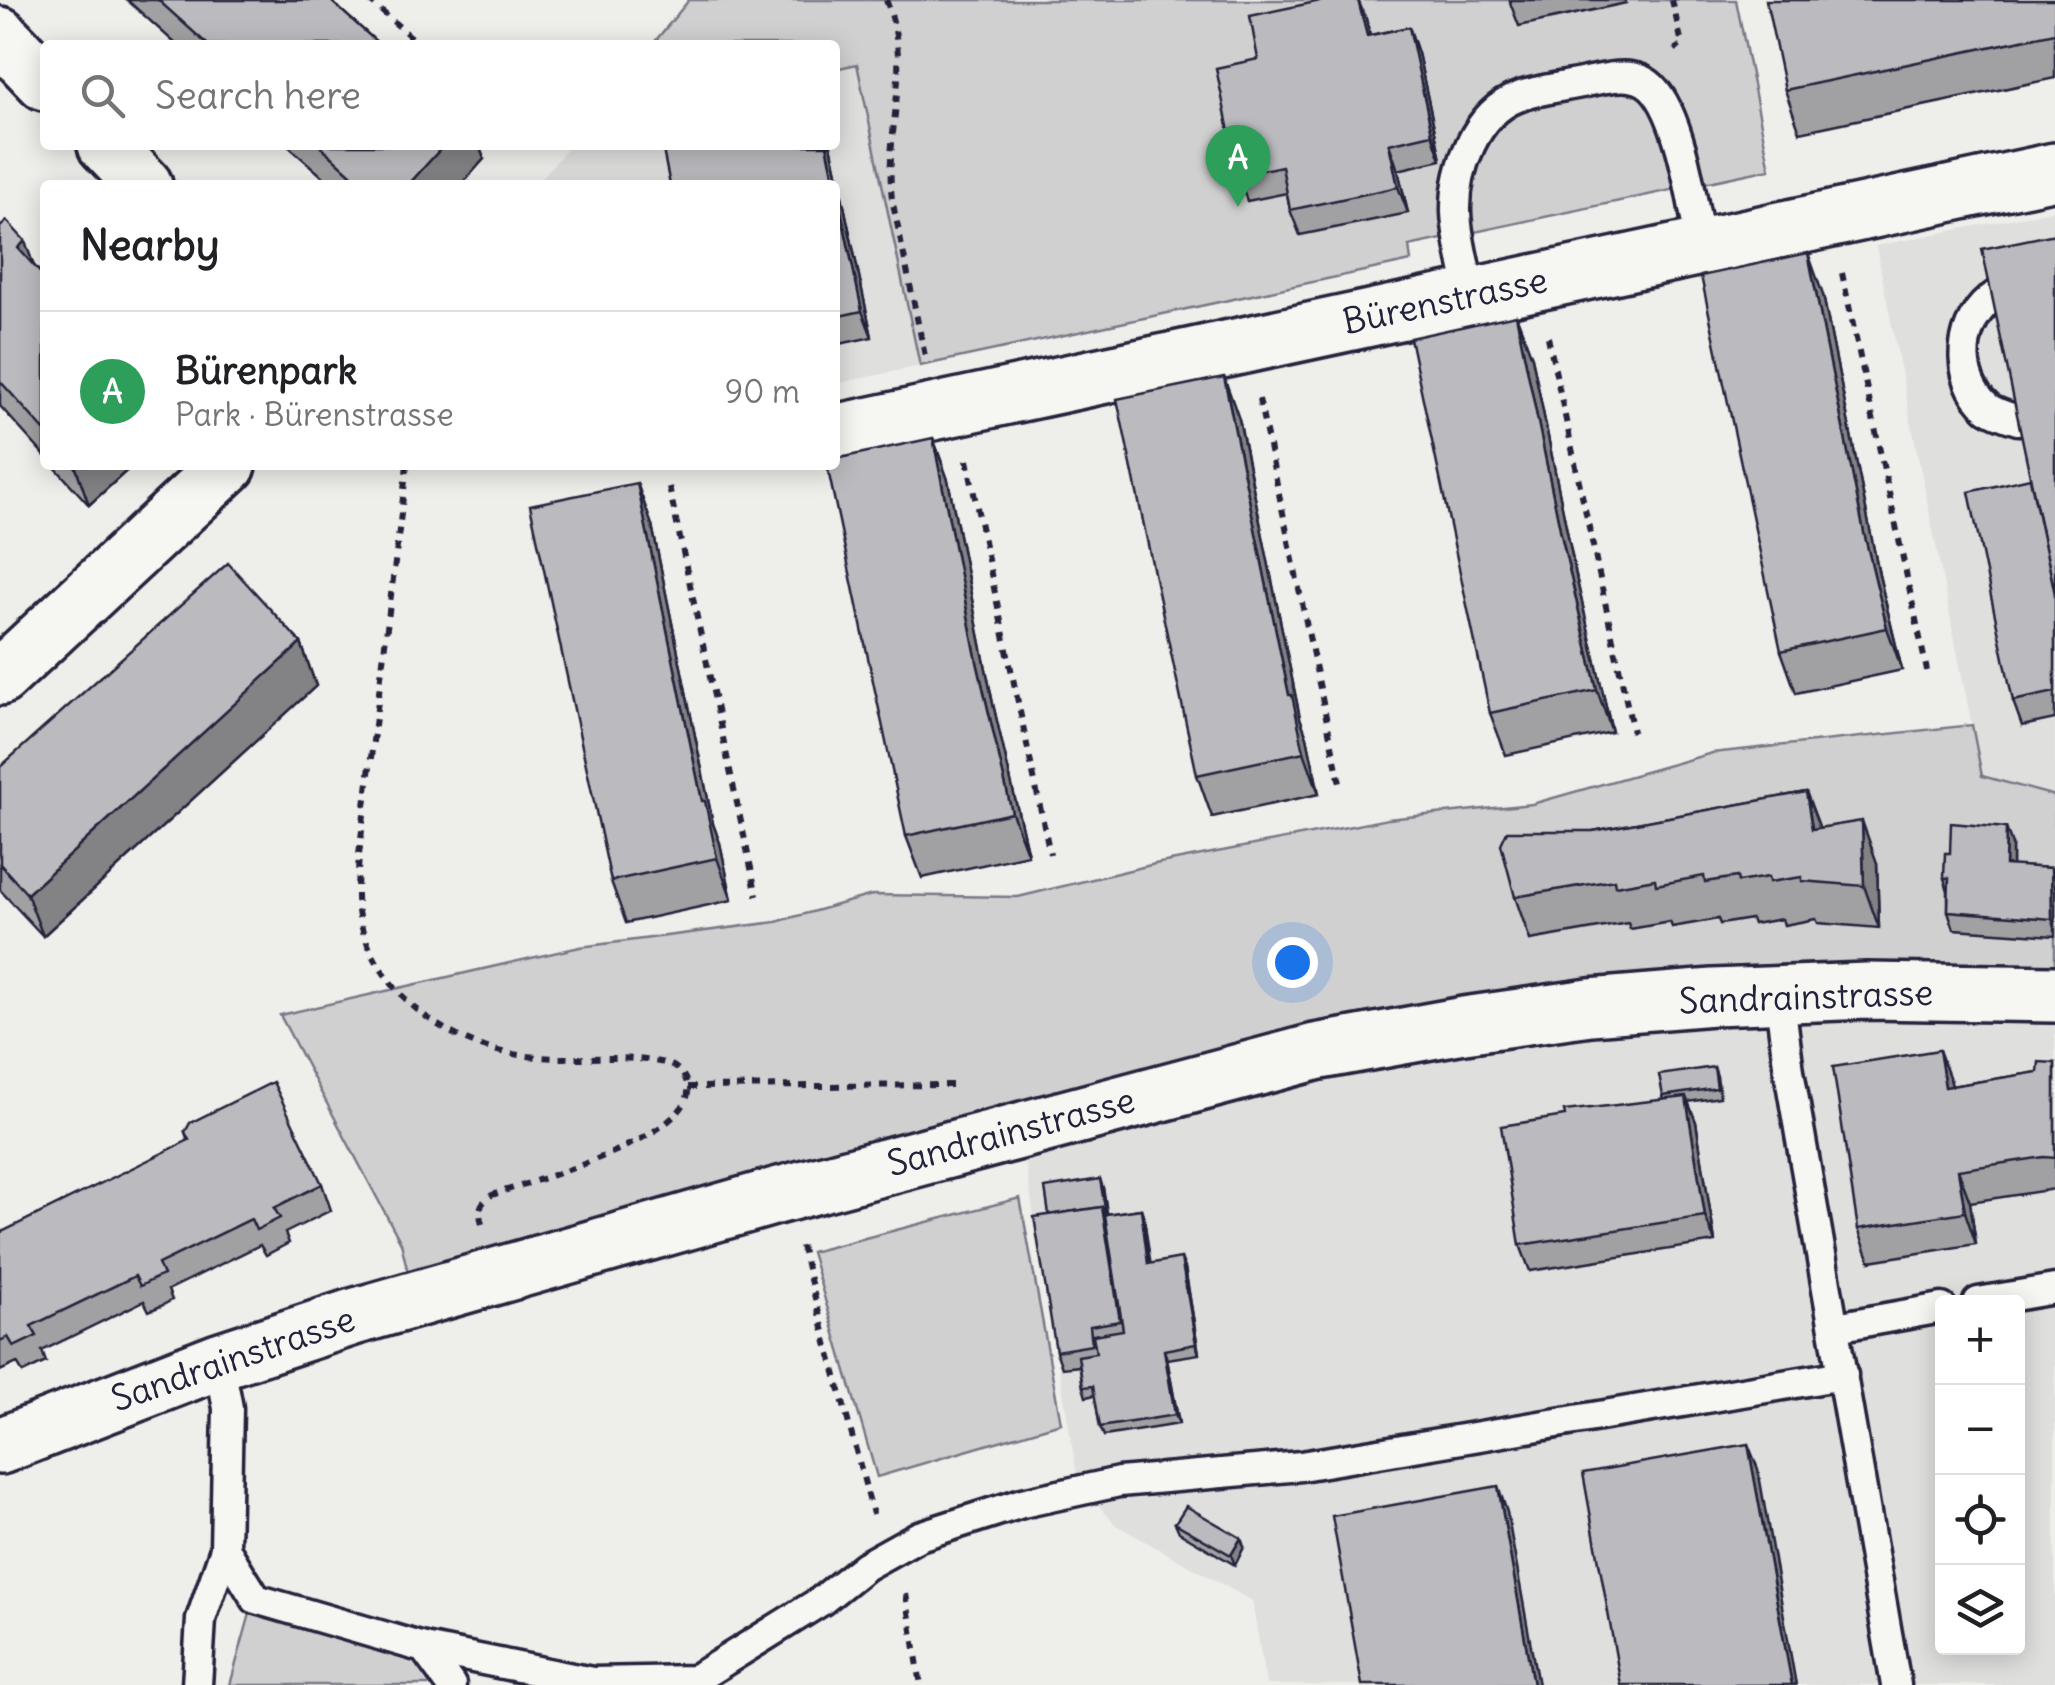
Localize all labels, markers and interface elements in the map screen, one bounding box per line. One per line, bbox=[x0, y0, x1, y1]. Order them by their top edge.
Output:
search box bbox=[40, 40, 840, 150]
icon: search bbox=[75, 68, 130, 123]
text: Search here bbox=[155, 72, 361, 119]
pin: A bbox=[1206, 124, 1270, 207]
text: Nearby bbox=[80, 219, 219, 271]
street label: Bürenstrasse bbox=[1338, 257, 1551, 343]
text: Bürenpark bbox=[175, 347, 357, 394]
text: A bbox=[102, 371, 123, 412]
text: 90 m bbox=[725, 371, 800, 412]
text: Park · Bürenstrasse bbox=[175, 394, 454, 435]
your location bbox=[1267, 937, 1318, 988]
street label: Sandrainstrasse bbox=[1678, 970, 1934, 1022]
street label: Sandrainstrasse bbox=[882, 1077, 1139, 1185]
map controls bbox=[1935, 1295, 2025, 1655]
button: + bbox=[1935, 1295, 2025, 1385]
street label: Sandrainstrasse bbox=[105, 1296, 360, 1420]
button: − bbox=[1935, 1385, 2025, 1475]
button: locate bbox=[1935, 1475, 2025, 1565]
button: layers bbox=[1935, 1565, 2025, 1655]

